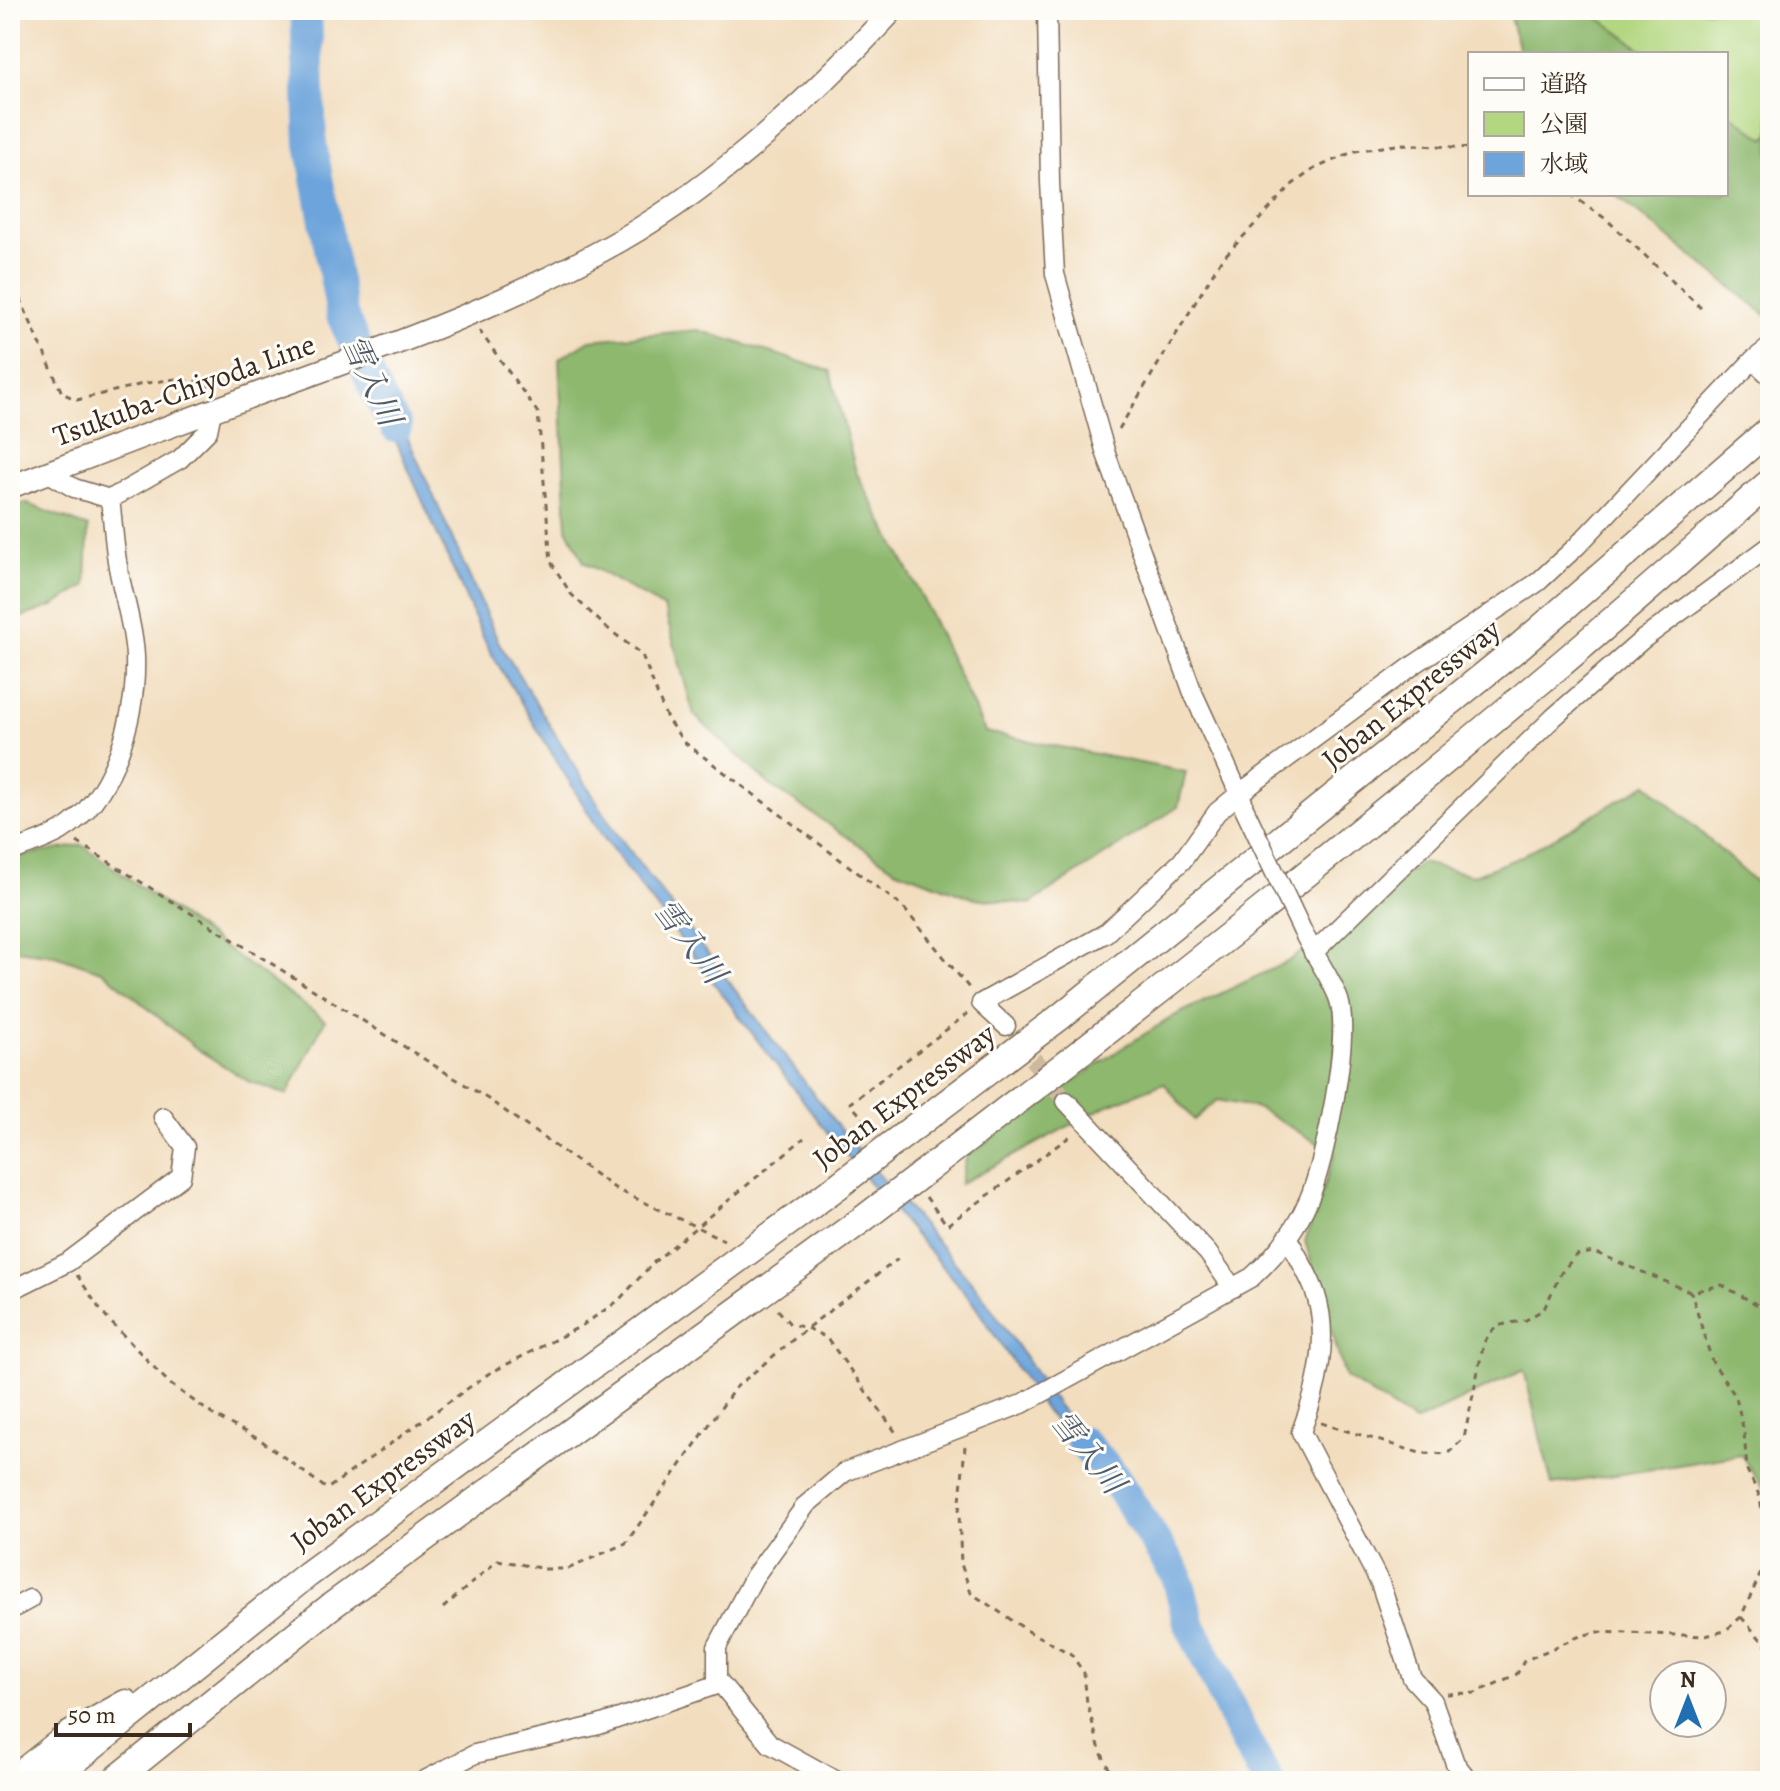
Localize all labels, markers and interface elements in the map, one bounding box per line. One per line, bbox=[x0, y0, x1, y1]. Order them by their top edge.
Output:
legend bbox=[1468, 52, 1728, 196]
text: 道路 bbox=[1540, 68, 1588, 100]
text: 公園 bbox=[1540, 108, 1588, 140]
text: 水域 bbox=[1540, 148, 1588, 180]
street label: Tsukuba-Chiyoda Line bbox=[48, 324, 320, 456]
water label: 雪入川 bbox=[332, 327, 413, 436]
street label: Joban Expressway bbox=[1313, 609, 1509, 779]
water label: 雪入川 bbox=[644, 889, 738, 995]
street label: Joban Expressway bbox=[804, 1014, 1004, 1178]
street label: Joban Expressway bbox=[283, 1399, 484, 1561]
water label: 雪入川 bbox=[1041, 1401, 1137, 1505]
north arrow bbox=[1648, 1659, 1728, 1739]
text: N bbox=[1680, 1665, 1696, 1695]
scale bar bbox=[56, 1687, 190, 1737]
text: 50 m bbox=[68, 1699, 116, 1731]

